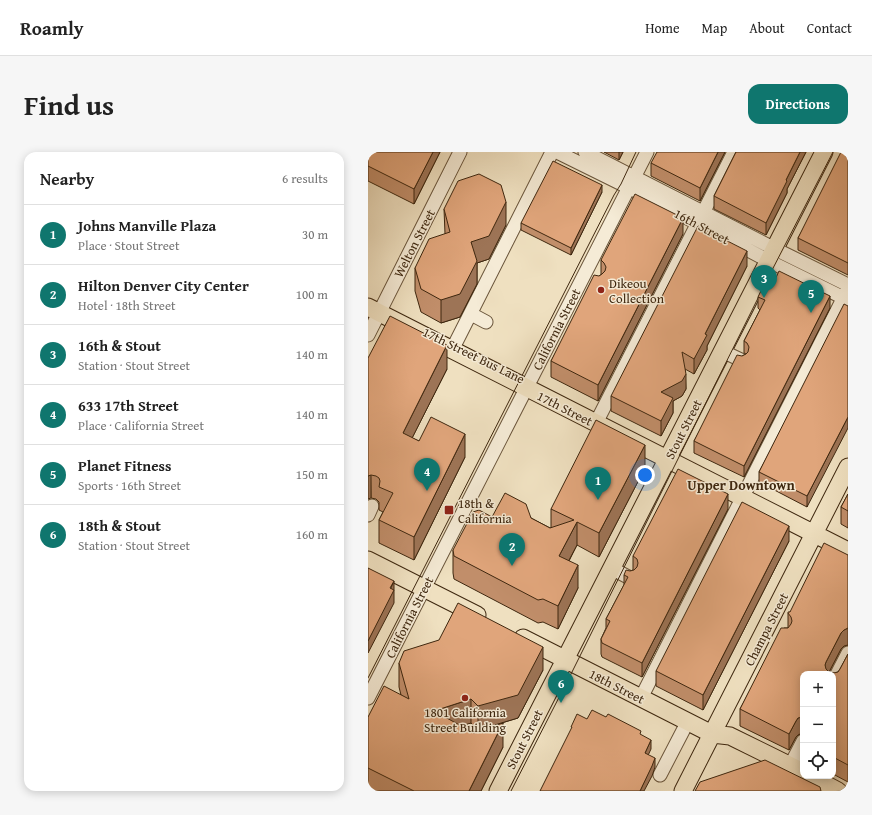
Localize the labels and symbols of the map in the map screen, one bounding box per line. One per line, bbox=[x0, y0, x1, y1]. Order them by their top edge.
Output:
street label: 16th Street bbox=[671, 204, 733, 249]
street label: Welton Street bbox=[389, 205, 440, 281]
pin: 3 bbox=[751, 265, 777, 298]
place label: Dikeou Collection bbox=[609, 274, 665, 308]
pin: 5 bbox=[798, 280, 824, 313]
street label: California Street bbox=[528, 285, 585, 373]
marker: Dikeou Collection bbox=[596, 285, 606, 295]
street label: 17th Street Bus Lane bbox=[420, 323, 528, 388]
street label: 17th Street bbox=[534, 386, 596, 431]
street label: Stout Street bbox=[660, 396, 707, 462]
pin: 4 bbox=[414, 458, 440, 491]
your location bbox=[635, 465, 655, 485]
pin: 1 bbox=[585, 467, 611, 500]
district label: Upper Downtown bbox=[687, 475, 795, 495]
place label: 18th & California bbox=[458, 494, 513, 528]
marker: 18th & California bbox=[443, 504, 455, 516]
pin: 2 bbox=[499, 533, 525, 566]
street label: California Street bbox=[381, 573, 438, 661]
street label: Champa Street bbox=[740, 589, 793, 669]
street label: 18th Street bbox=[586, 664, 648, 709]
pin: 6 bbox=[548, 670, 574, 703]
marker: 1801 California Street Building bbox=[460, 693, 470, 703]
place label: 1801 California Street Building bbox=[424, 703, 507, 737]
street label: Stout Street bbox=[501, 706, 548, 772]

